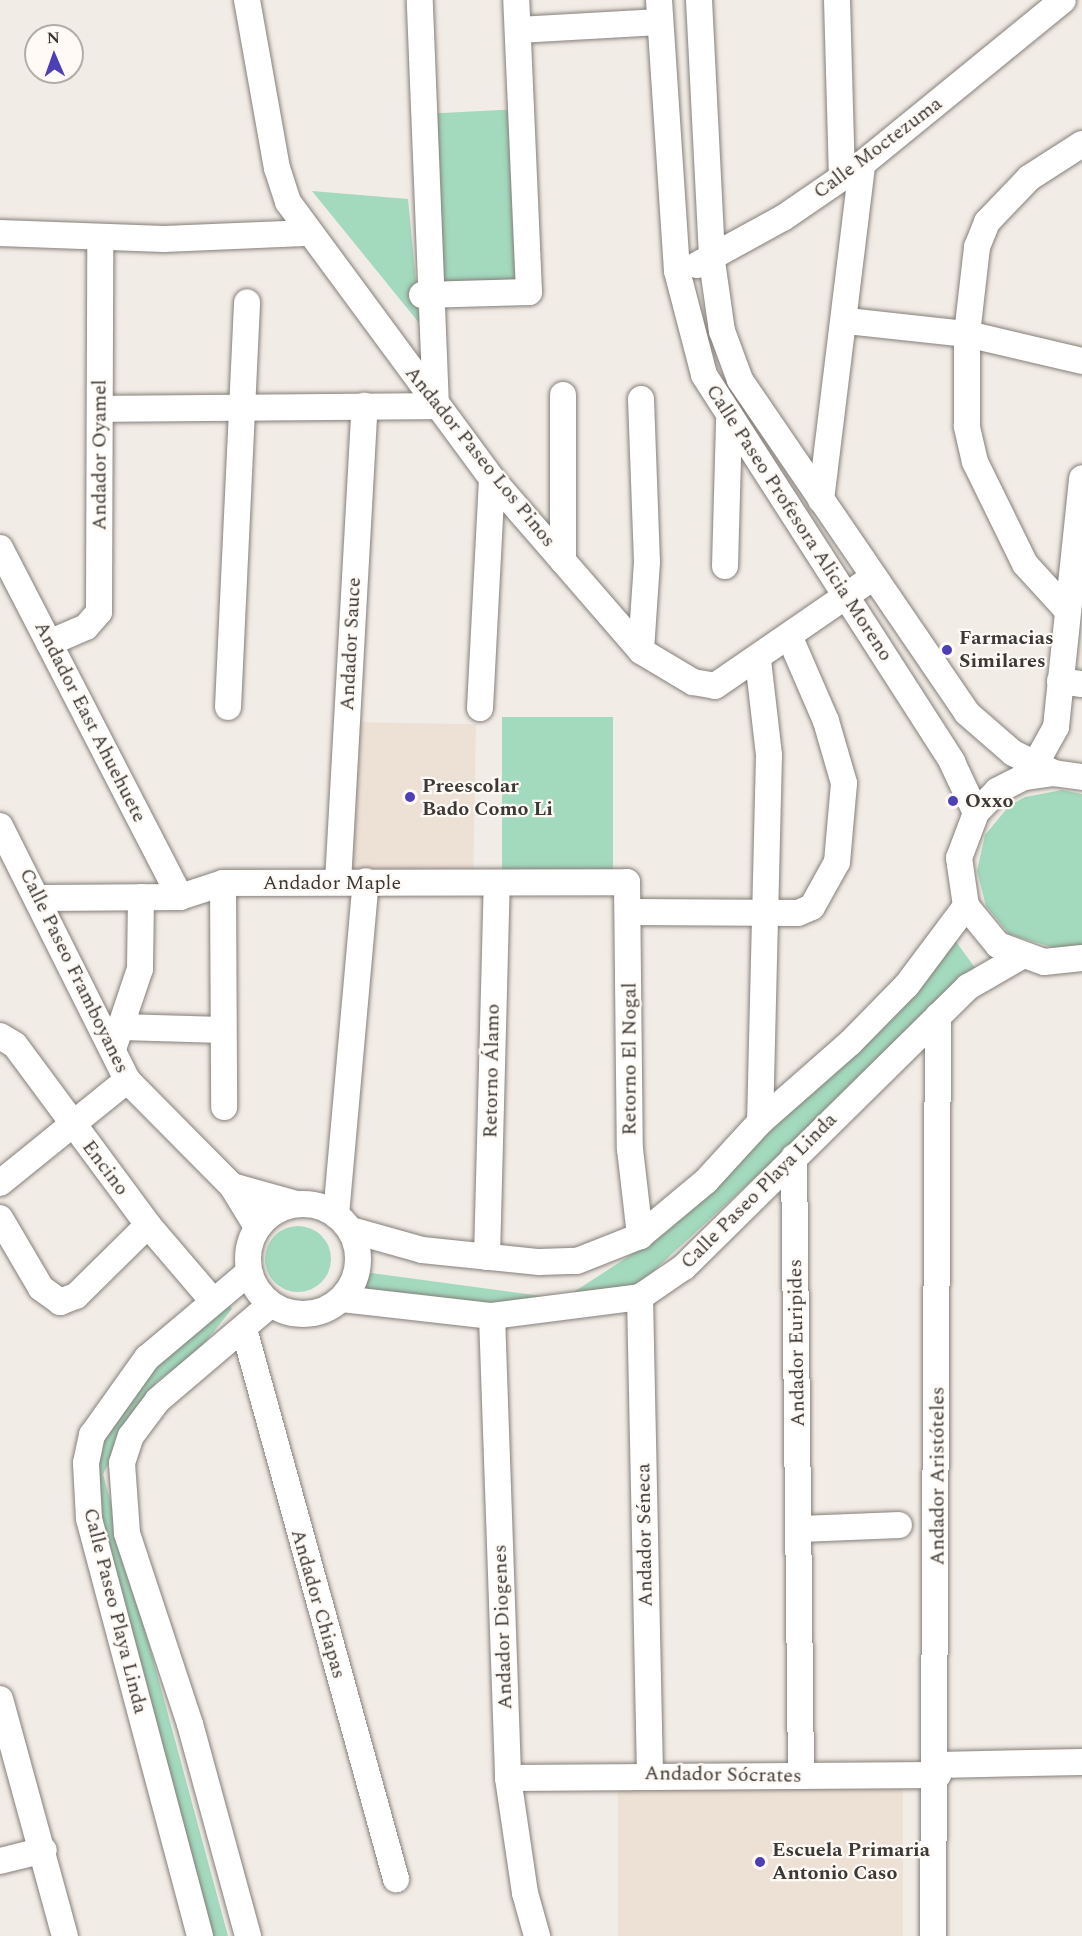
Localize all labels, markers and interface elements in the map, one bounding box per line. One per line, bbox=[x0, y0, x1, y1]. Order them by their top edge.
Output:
north arrow bbox=[24, 24, 84, 84]
text: N bbox=[46, 26, 60, 50]
street label: Calle Moctezuma bbox=[809, 92, 947, 204]
street label: Andador Paseo Los Pinos bbox=[400, 362, 560, 552]
street label: Andador Oyamel bbox=[88, 379, 112, 531]
street label: Calle Paseo Profesora Alicia Moreno bbox=[701, 380, 897, 666]
street label: Andador Sauce bbox=[336, 577, 366, 711]
street label: Andador East Ahuehuete bbox=[29, 617, 151, 827]
place label: Farmacias Similares bbox=[959, 626, 1054, 673]
marker: Farmacias Similares bbox=[940, 643, 954, 657]
place label: Preescolar Bado Como Li bbox=[422, 774, 553, 821]
place label: Oxxo bbox=[965, 789, 1013, 813]
marker: Preescolar Bado Como Li bbox=[403, 790, 417, 804]
marker: Oxxo bbox=[946, 794, 960, 808]
street label: Calle Paseo Framboyanes bbox=[14, 865, 134, 1077]
street label: Andador Maple bbox=[263, 871, 401, 895]
street label: Retorno El Nogal bbox=[618, 982, 642, 1136]
street label: Retorno Álamo bbox=[479, 1003, 505, 1139]
street label: Calle Paseo Playa Linda bbox=[676, 1108, 842, 1274]
street label: Encino bbox=[76, 1136, 134, 1200]
street label: Andador Euripides bbox=[784, 1259, 810, 1427]
street label: Andador Aristóteles bbox=[926, 1387, 950, 1565]
street label: Andador Séneca bbox=[632, 1463, 658, 1607]
street label: Calle Paseo Playa Linda bbox=[78, 1506, 152, 1716]
street label: Andador Chiapas bbox=[285, 1526, 351, 1682]
street label: Andador Diogenes bbox=[488, 1544, 518, 1710]
street label: Andador Sócrates bbox=[644, 1762, 802, 1788]
place label: Escuela Primaria Antonio Caso bbox=[772, 1838, 930, 1885]
marker: Escuela Primaria Antonio Caso bbox=[753, 1855, 767, 1869]

